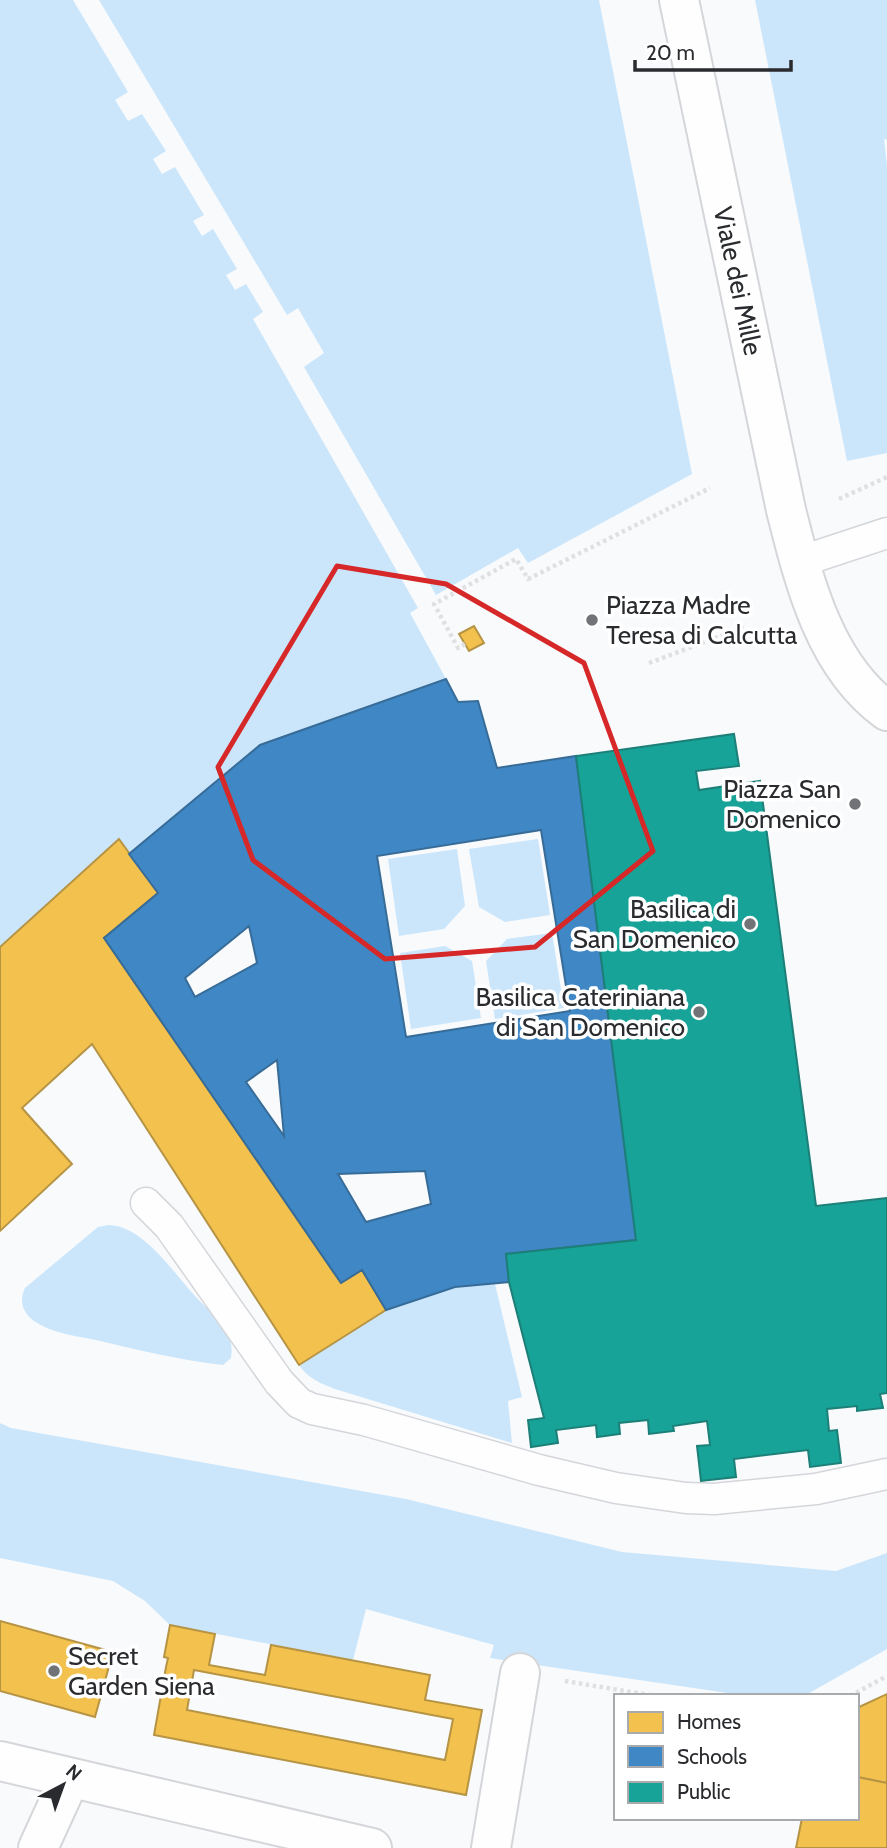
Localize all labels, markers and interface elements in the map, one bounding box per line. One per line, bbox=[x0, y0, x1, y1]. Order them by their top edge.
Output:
scale bar bbox=[635, 28, 791, 72]
text: 20 m bbox=[646, 40, 695, 65]
street label: Viale dei Mille bbox=[707, 204, 769, 358]
place label: Piazza Madre Teresa di Calcutta bbox=[606, 589, 798, 651]
marker: Piazza Madre Teresa di Calcutta bbox=[584, 612, 600, 628]
place label: Piazza San Domenico bbox=[723, 773, 841, 835]
marker: Piazza San Domenico bbox=[847, 796, 863, 812]
place label: Basilica di San Domenico bbox=[573, 893, 736, 955]
marker: Basilica di San Domenico bbox=[742, 916, 758, 932]
place label: Basilica Cateriniana di San Domenico bbox=[475, 981, 686, 1043]
marker: Basilica Cateriniana di San Domenico bbox=[691, 1004, 707, 1020]
place label: Secret Garden Siena bbox=[68, 1640, 215, 1702]
marker: Secret Garden Siena bbox=[46, 1663, 62, 1679]
legend bbox=[614, 1694, 859, 1820]
text: Homes bbox=[677, 1709, 741, 1734]
text: Schools bbox=[677, 1744, 747, 1769]
north arrow bbox=[28, 1750, 98, 1820]
text: N bbox=[61, 1759, 86, 1786]
text: Public bbox=[677, 1779, 731, 1804]

